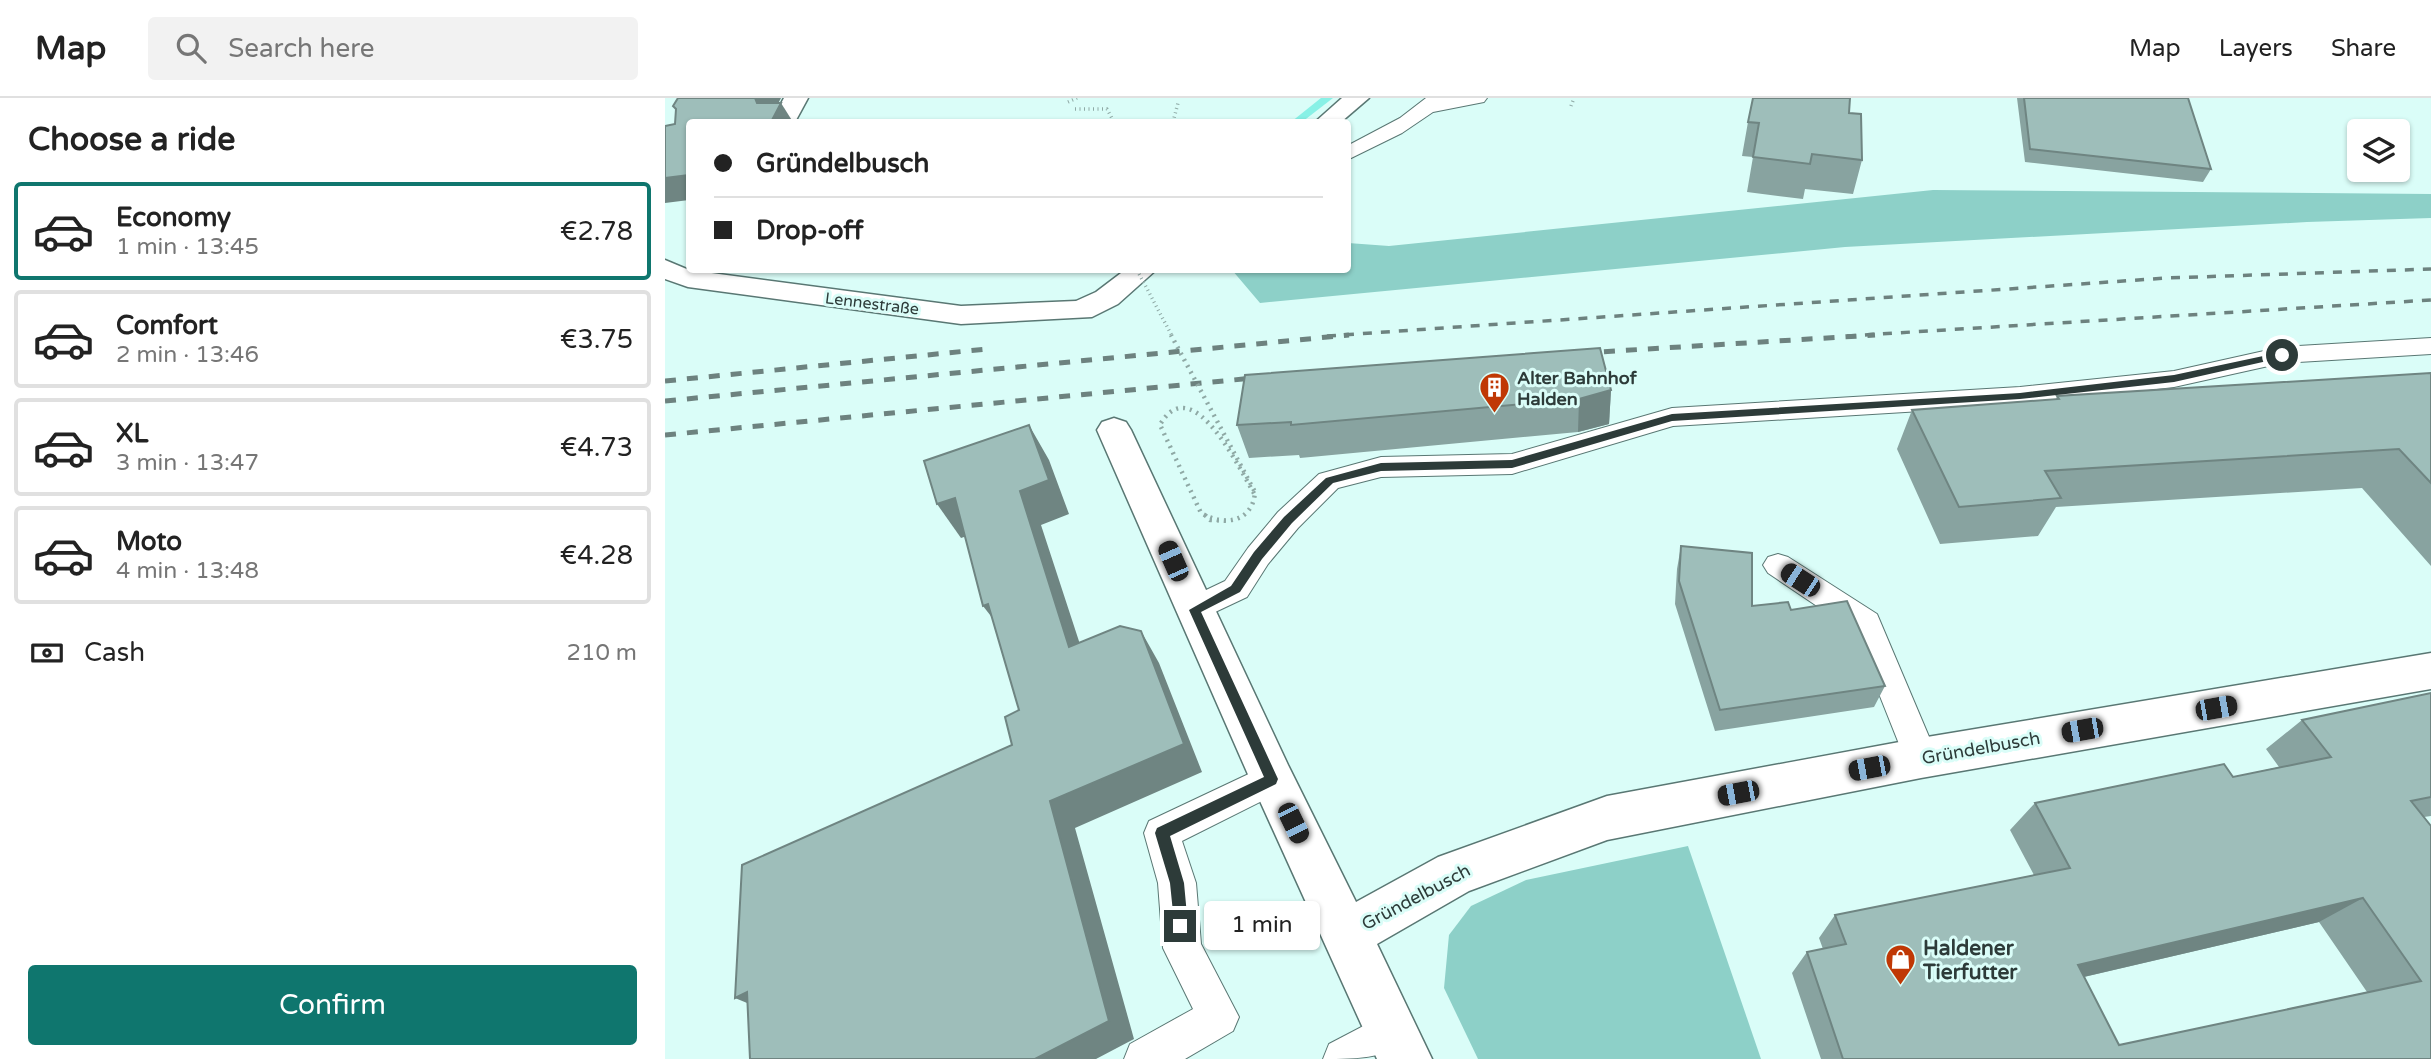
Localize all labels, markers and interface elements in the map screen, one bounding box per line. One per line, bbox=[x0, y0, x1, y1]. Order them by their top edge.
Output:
search box bbox=[148, 17, 638, 80]
text: Map bbox=[35, 29, 106, 68]
icon: search bbox=[172, 29, 210, 67]
text: Search here bbox=[228, 33, 374, 64]
text: Map bbox=[2129, 34, 2181, 63]
text: Layers bbox=[2219, 34, 2293, 63]
text: Share bbox=[2331, 34, 2396, 63]
map controls bbox=[2347, 119, 2410, 182]
button: layers bbox=[2347, 119, 2410, 182]
text: Choose a ride bbox=[28, 121, 235, 159]
text: Gründelbusch bbox=[756, 148, 929, 179]
icon: car bbox=[32, 200, 95, 263]
text: Economy bbox=[116, 202, 231, 233]
text: Drop-off bbox=[756, 215, 863, 246]
text: €2.78 bbox=[560, 216, 633, 247]
text: 1 min · 13:45 bbox=[116, 233, 259, 261]
street label: Lennestraße bbox=[824, 288, 920, 320]
icon: car bbox=[32, 308, 95, 371]
text: Comfort bbox=[116, 310, 218, 341]
text: €3.75 bbox=[560, 324, 633, 355]
route start bbox=[2266, 339, 2298, 371]
text: 2 min · 13:46 bbox=[116, 341, 259, 369]
place label: Alter Bahnhof Halden bbox=[1517, 367, 1638, 410]
building icon: Alter Bahnhof Halden bbox=[1477, 371, 1511, 415]
icon: car bbox=[32, 416, 95, 479]
text: XL bbox=[116, 418, 148, 449]
text: €4.73 bbox=[560, 432, 633, 463]
text: 3 min · 13:47 bbox=[116, 449, 259, 477]
icon: car bbox=[32, 524, 95, 587]
text: Moto bbox=[116, 526, 182, 557]
car bbox=[1155, 538, 1192, 584]
text: €4.28 bbox=[560, 540, 633, 571]
text: 4 min · 13:48 bbox=[116, 557, 259, 585]
car bbox=[1777, 560, 1824, 600]
icon: cash bbox=[28, 634, 66, 672]
text: Cash bbox=[84, 637, 145, 668]
text: 210 m bbox=[567, 639, 637, 667]
car bbox=[2194, 694, 2239, 722]
car bbox=[2060, 716, 2105, 744]
street label: Gründelbusch bbox=[1920, 727, 2042, 769]
car bbox=[1847, 754, 1892, 782]
car bbox=[1716, 779, 1761, 807]
car bbox=[1275, 800, 1312, 846]
street label: Gründelbusch bbox=[1358, 859, 1474, 935]
callout: 1 min bbox=[1205, 902, 1320, 950]
route end bbox=[1164, 910, 1196, 942]
text: 1 min bbox=[1231, 911, 1293, 939]
place label: Haldener Tierfutter bbox=[1922, 936, 2018, 985]
shop icon: Haldener Tierfutter bbox=[1883, 943, 1917, 987]
button: Confirm bbox=[28, 965, 637, 1045]

